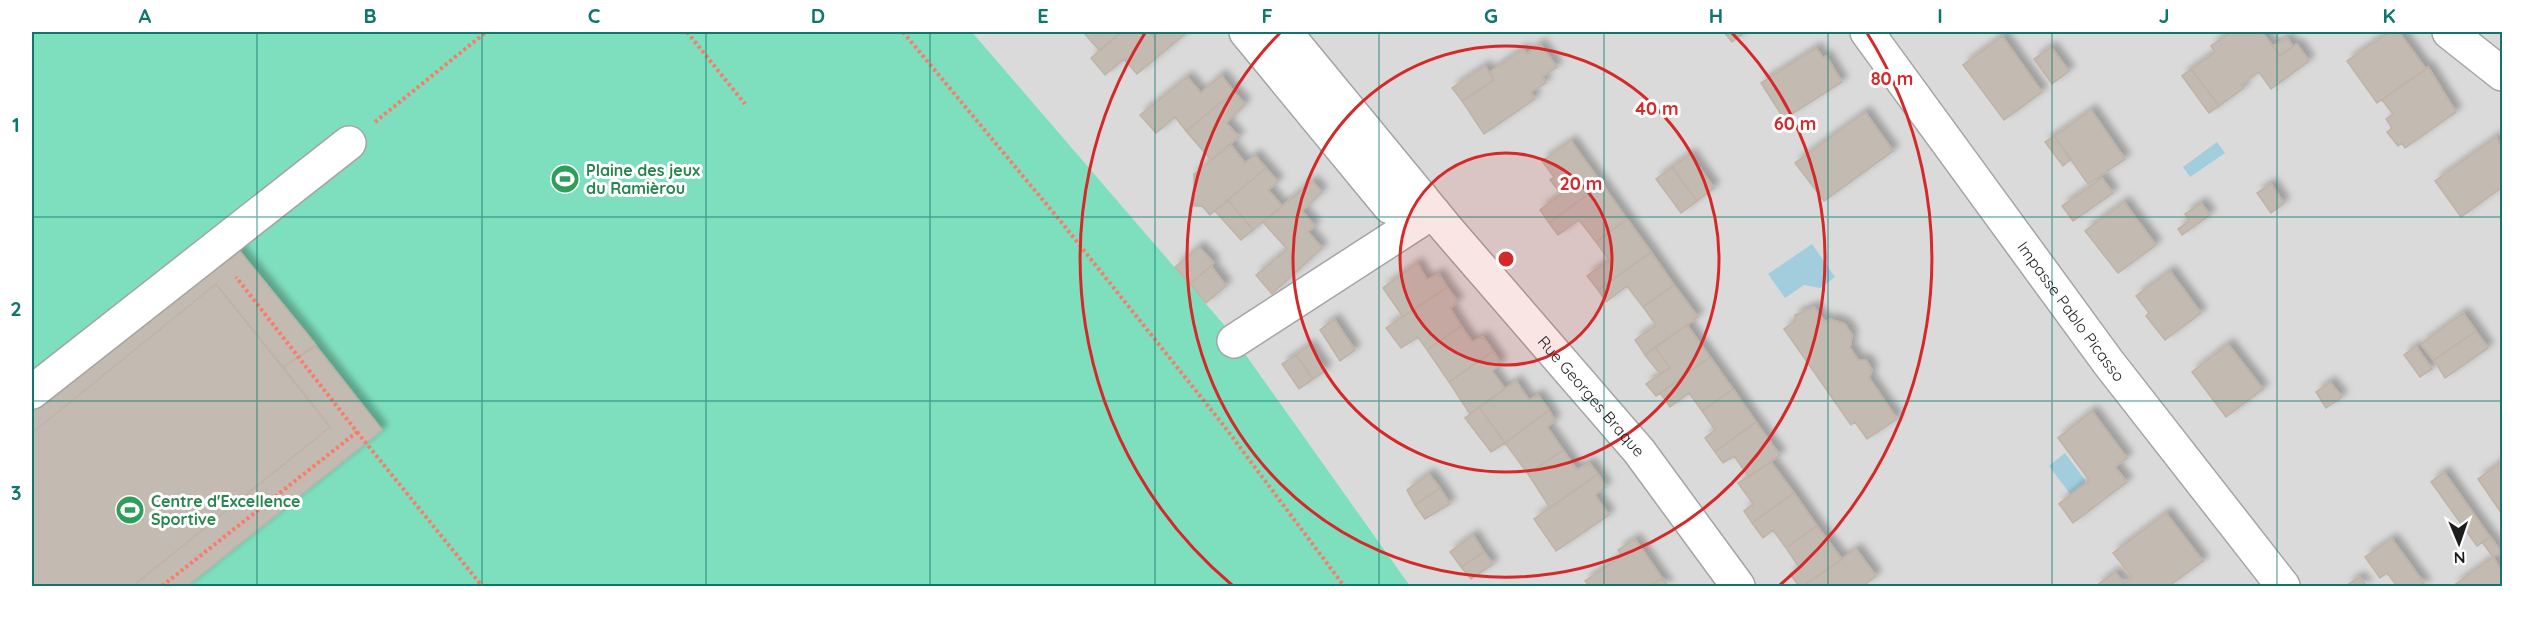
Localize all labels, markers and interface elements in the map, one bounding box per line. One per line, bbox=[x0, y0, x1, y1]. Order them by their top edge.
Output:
text: A bbox=[139, 3, 152, 28]
text: B bbox=[363, 3, 377, 28]
text: C bbox=[588, 3, 601, 28]
text: D bbox=[811, 3, 825, 28]
text: E bbox=[1037, 3, 1049, 28]
text: F bbox=[1261, 3, 1273, 28]
text: G bbox=[1484, 3, 1498, 28]
text: H bbox=[1709, 3, 1723, 28]
text: I bbox=[1937, 3, 1943, 28]
text: J bbox=[2158, 3, 2170, 28]
text: K bbox=[2382, 3, 2396, 28]
text: 80 m bbox=[1871, 67, 1913, 90]
text: 40 m bbox=[1635, 97, 1679, 120]
text: 1 bbox=[12, 112, 20, 137]
text: 60 m bbox=[1774, 112, 1816, 135]
place label: Plaine des jeux du Ramièrou bbox=[586, 160, 700, 198]
sports icon: Plaine des jeux du Ramièrou bbox=[549, 163, 581, 195]
text: 20 m bbox=[1560, 172, 1602, 195]
street label: Impasse Pablo Picasso bbox=[2013, 237, 2129, 385]
centre of rings bbox=[1496, 249, 1516, 269]
text: 2 bbox=[10, 296, 22, 321]
street label: Rue Georges Braque bbox=[1534, 332, 1649, 461]
text: 3 bbox=[11, 480, 21, 505]
place label: Centre d'Excellence Sportive bbox=[151, 491, 300, 529]
sports icon: Centre d'Excellence Sportive bbox=[114, 494, 146, 526]
north arrow bbox=[2429, 513, 2489, 573]
text: N bbox=[2453, 548, 2466, 568]

